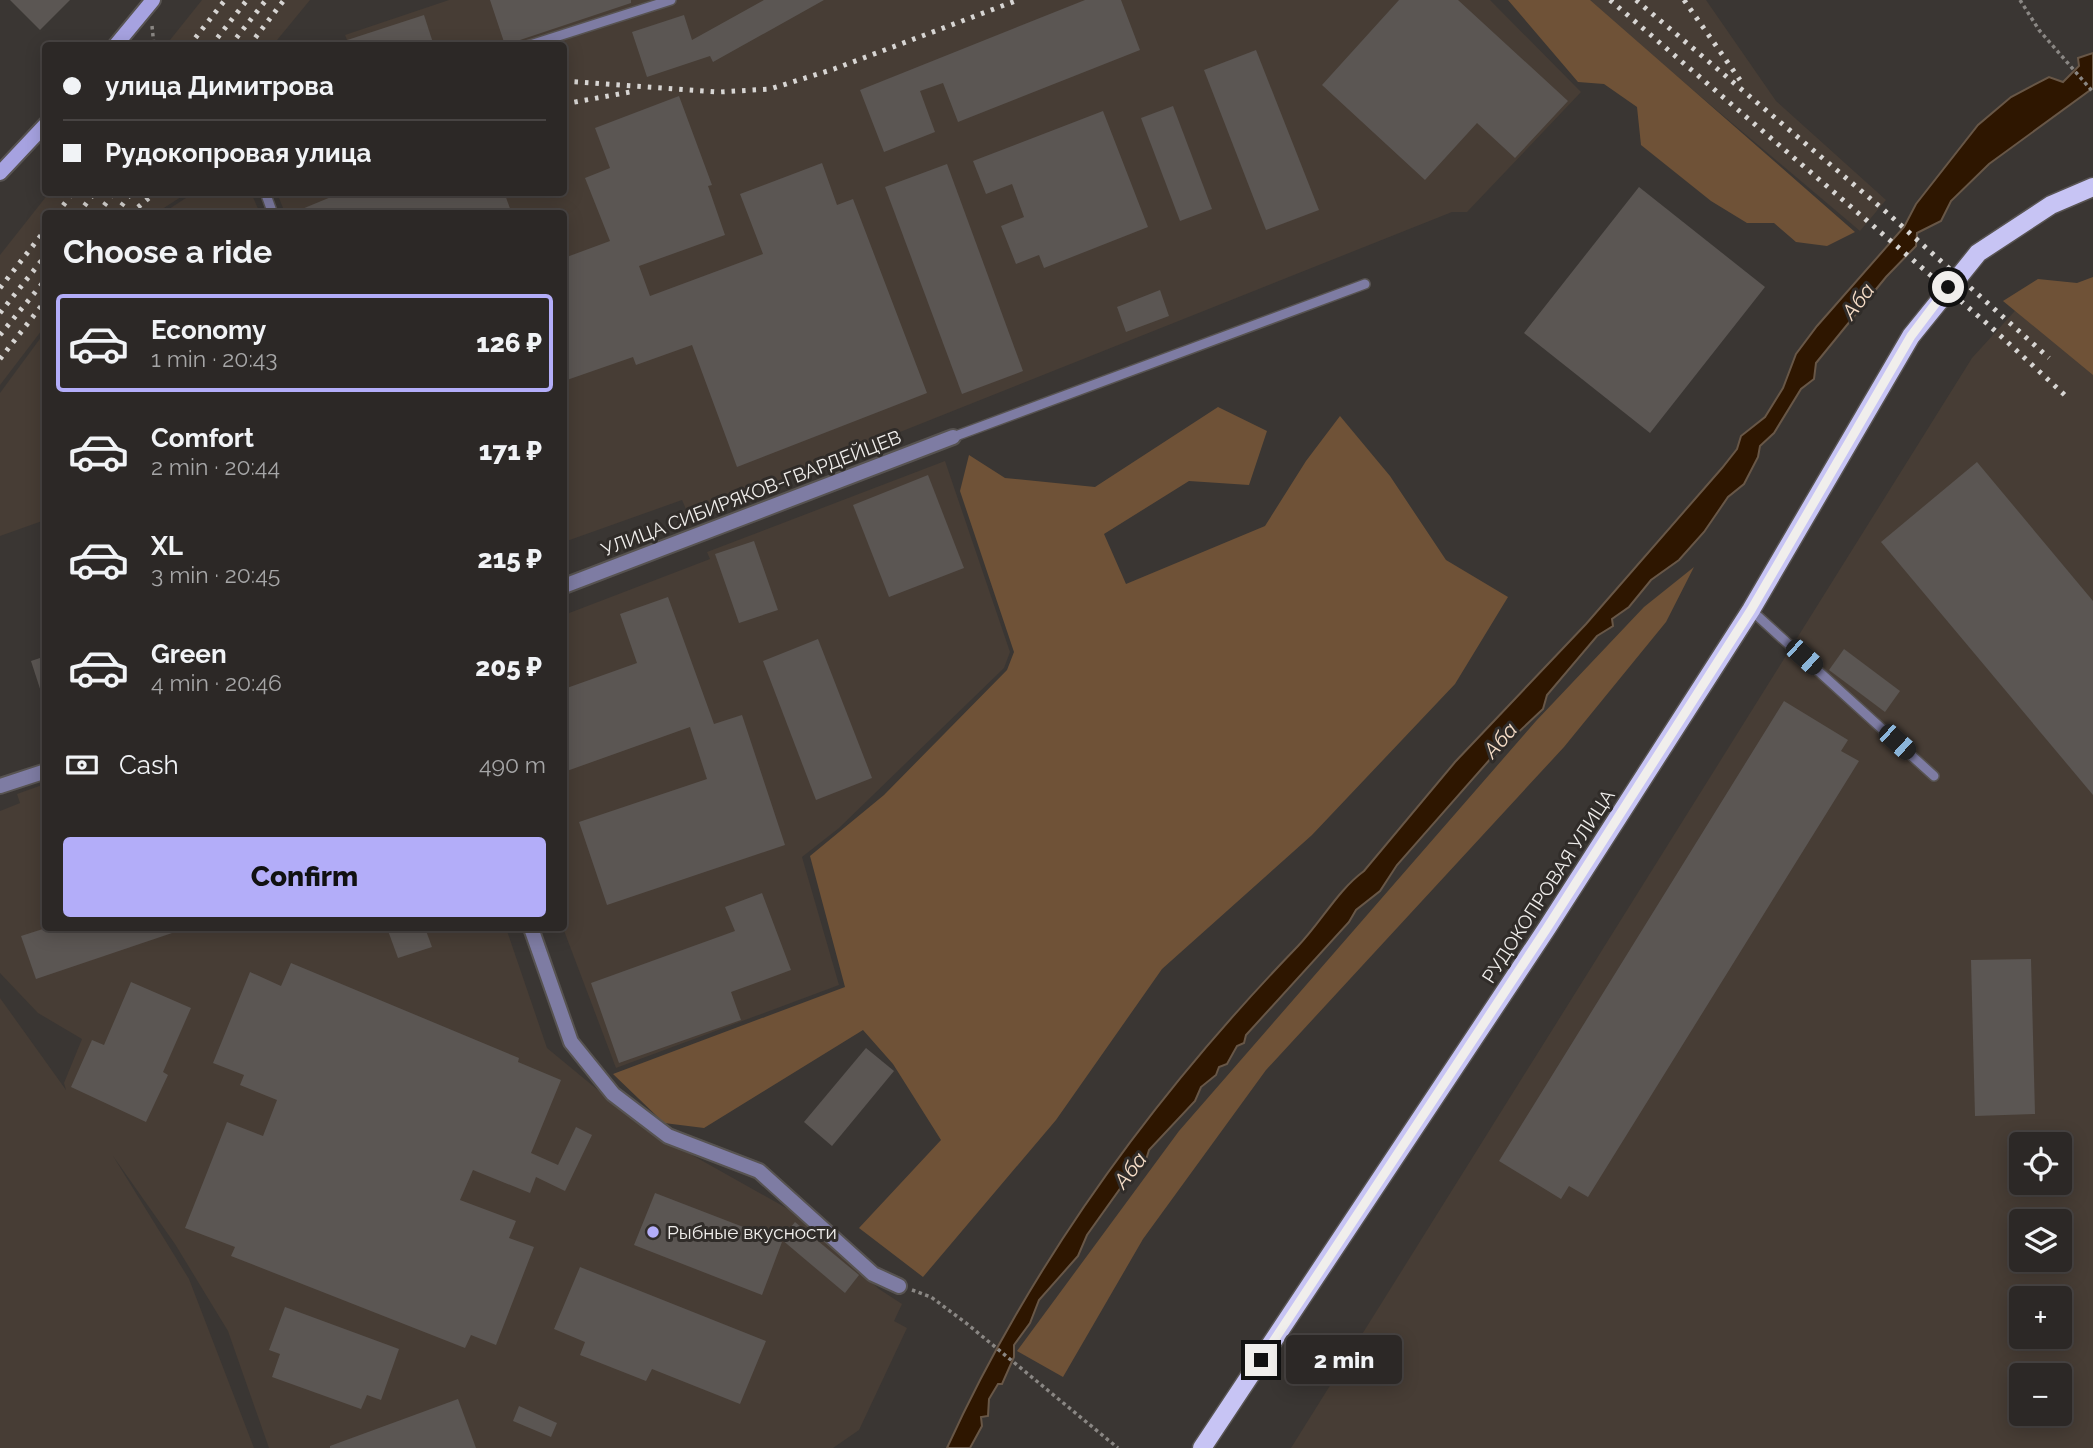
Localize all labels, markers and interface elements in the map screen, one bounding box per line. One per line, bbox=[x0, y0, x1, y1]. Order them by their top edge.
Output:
text: улица Димитрова bbox=[105, 71, 334, 101]
text: Рудокопровая улица bbox=[105, 138, 372, 168]
text: Choose a ride bbox=[63, 233, 272, 270]
route start bbox=[1932, 271, 1964, 303]
water label: Аба bbox=[1836, 278, 1880, 325]
icon: car bbox=[67, 312, 130, 375]
text: Economy bbox=[151, 315, 266, 345]
text: 126 ₽ bbox=[476, 328, 542, 358]
text: 1 min · 20:43 bbox=[151, 345, 278, 372]
icon: car bbox=[67, 420, 130, 483]
text: Comfort bbox=[151, 423, 254, 453]
street label: УЛИЦА СИБИРЯКОВ-ГВАРДЕЙЦЕВ bbox=[598, 425, 904, 561]
text: 171 ₽ bbox=[479, 436, 542, 466]
text: 2 min · 20:44 bbox=[151, 453, 280, 480]
icon: car bbox=[67, 528, 130, 591]
text: XL bbox=[151, 531, 183, 561]
text: 215 ₽ bbox=[478, 544, 542, 574]
text: 3 min · 20:45 bbox=[151, 561, 280, 588]
car bbox=[1782, 635, 1827, 679]
icon: car bbox=[67, 636, 130, 699]
text: Green bbox=[151, 639, 227, 669]
text: 205 ₽ bbox=[475, 652, 542, 682]
text: 4 min · 20:46 bbox=[151, 669, 282, 696]
water label: Аба bbox=[1477, 717, 1522, 764]
car bbox=[1875, 720, 1920, 764]
icon: cash bbox=[63, 746, 101, 784]
text: Cash bbox=[119, 750, 179, 780]
text: 490 m bbox=[479, 751, 546, 778]
street label: РУДОКОПРОВАЯ УЛИЦА bbox=[1477, 785, 1619, 987]
button: Confirm bbox=[63, 837, 546, 917]
map controls bbox=[2009, 1132, 2072, 1426]
button: locate bbox=[2009, 1132, 2072, 1195]
water label: Аба bbox=[1108, 1147, 1152, 1194]
button: layers bbox=[2009, 1209, 2072, 1272]
place label: Рыбные вкусности bbox=[667, 1221, 837, 1243]
marker: Рыбные вкусности bbox=[645, 1224, 661, 1240]
button: + bbox=[2009, 1286, 2072, 1349]
callout: 2 min bbox=[1286, 1336, 1401, 1384]
route end bbox=[1245, 1344, 1277, 1376]
text: 2 min bbox=[1314, 1346, 1374, 1373]
button: − bbox=[2009, 1363, 2072, 1426]

